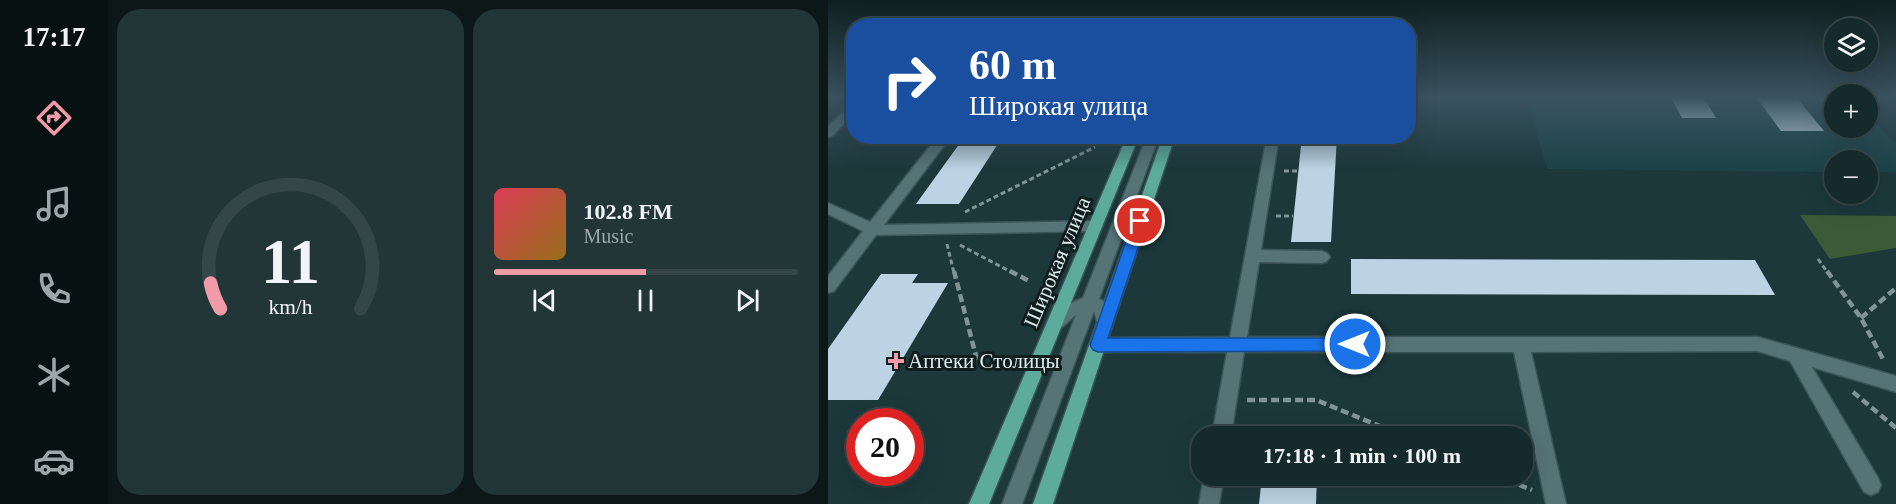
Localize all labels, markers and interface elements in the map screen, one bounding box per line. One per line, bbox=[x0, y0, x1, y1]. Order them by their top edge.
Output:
map controls bbox=[1824, 18, 1878, 204]
button: layers bbox=[1824, 18, 1878, 72]
text: 17:17 bbox=[23, 22, 86, 52]
icon: right bbox=[870, 42, 948, 120]
text: 60 m bbox=[969, 42, 1057, 88]
button: + bbox=[1824, 84, 1878, 138]
text: Широкая улица bbox=[969, 91, 1148, 121]
icon: directions bbox=[33, 97, 75, 139]
button: − bbox=[1824, 150, 1878, 204]
icon: music bbox=[33, 183, 75, 225]
street label: Широкая улица bbox=[1019, 193, 1096, 331]
pin bbox=[1114, 195, 1165, 246]
text: 102.8 FM bbox=[584, 199, 673, 224]
icon: arrive bbox=[1123, 204, 1156, 237]
text: Music bbox=[584, 225, 634, 247]
text: 11 bbox=[261, 227, 320, 296]
icon: phone bbox=[33, 268, 75, 310]
icon: previous bbox=[528, 284, 561, 317]
icon: pause bbox=[629, 284, 662, 317]
icon: next bbox=[731, 284, 764, 317]
text: km/h bbox=[268, 295, 313, 319]
position arrow bbox=[1323, 312, 1387, 376]
place label: Аптеки Столицы bbox=[908, 349, 1060, 373]
icon: climate bbox=[33, 354, 75, 396]
marker: Аптеки Столицы bbox=[889, 354, 903, 368]
speed limit sign: 20 bbox=[846, 408, 924, 486]
icon: car bbox=[33, 440, 75, 482]
text: 17:18 · 1 min · 100 m bbox=[1263, 443, 1461, 468]

